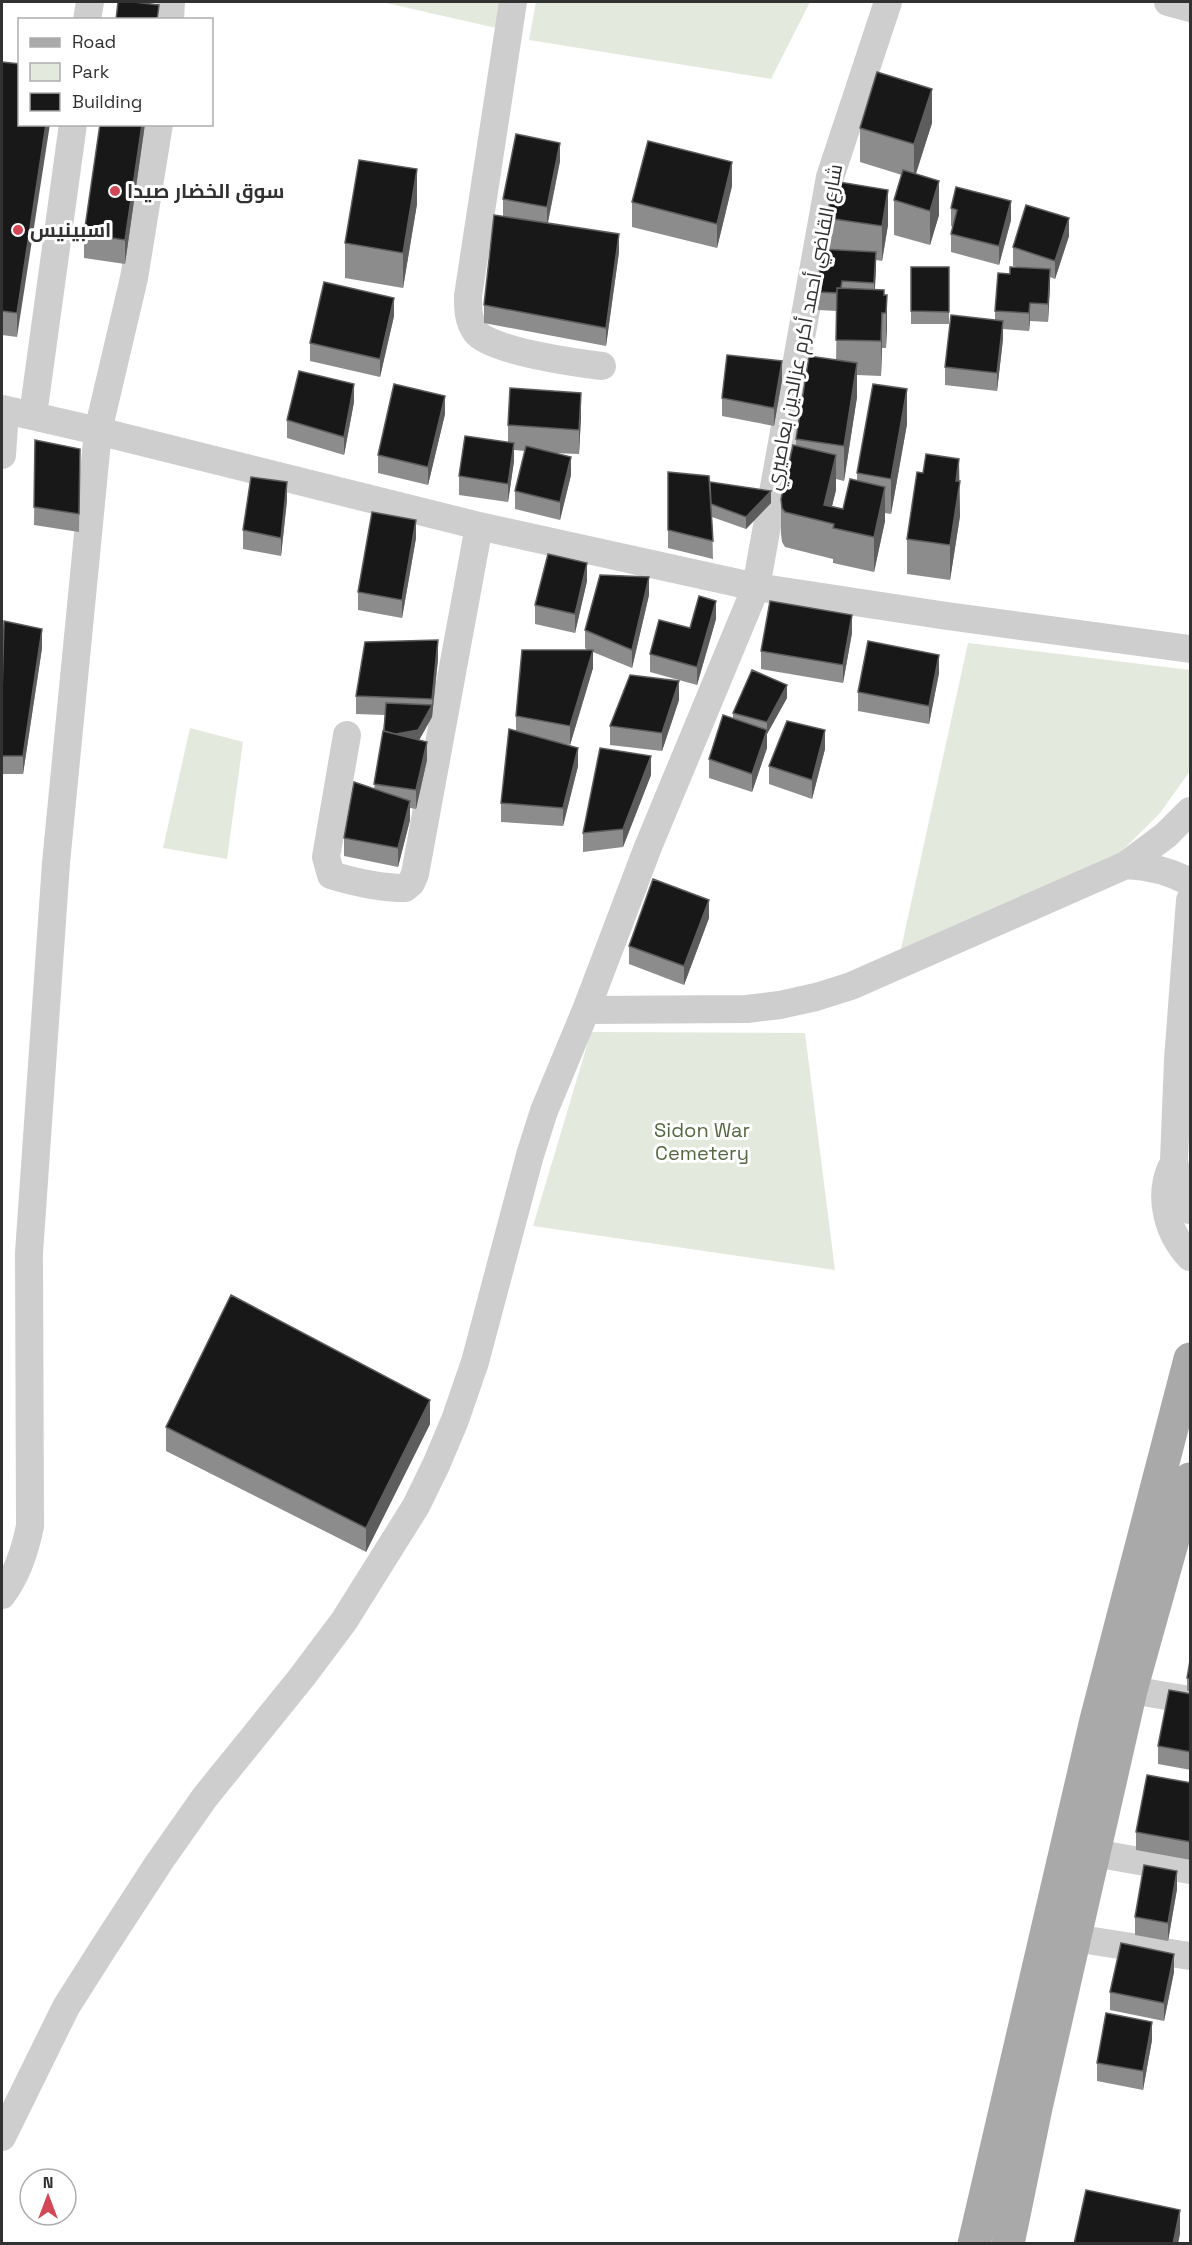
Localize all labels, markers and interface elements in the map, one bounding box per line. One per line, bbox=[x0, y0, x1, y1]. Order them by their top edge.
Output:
legend bbox=[18, 18, 213, 126]
text: Road bbox=[72, 30, 116, 53]
text: Park bbox=[72, 60, 110, 83]
text: Building bbox=[72, 90, 142, 113]
street label: شارع القاضي أحمد أكرم عزالدين بعاصيري bbox=[760, 162, 851, 493]
place label: سوق الخضار صيدا bbox=[127, 178, 284, 204]
marker: سوق الخضار صيدا bbox=[108, 184, 122, 198]
place label: اسبينيس bbox=[30, 217, 111, 243]
marker: اسبينيس bbox=[11, 223, 25, 237]
park label: Sidon War Cemetery bbox=[654, 1117, 750, 1166]
north arrow bbox=[18, 2167, 78, 2227]
text: N bbox=[43, 2172, 53, 2193]

